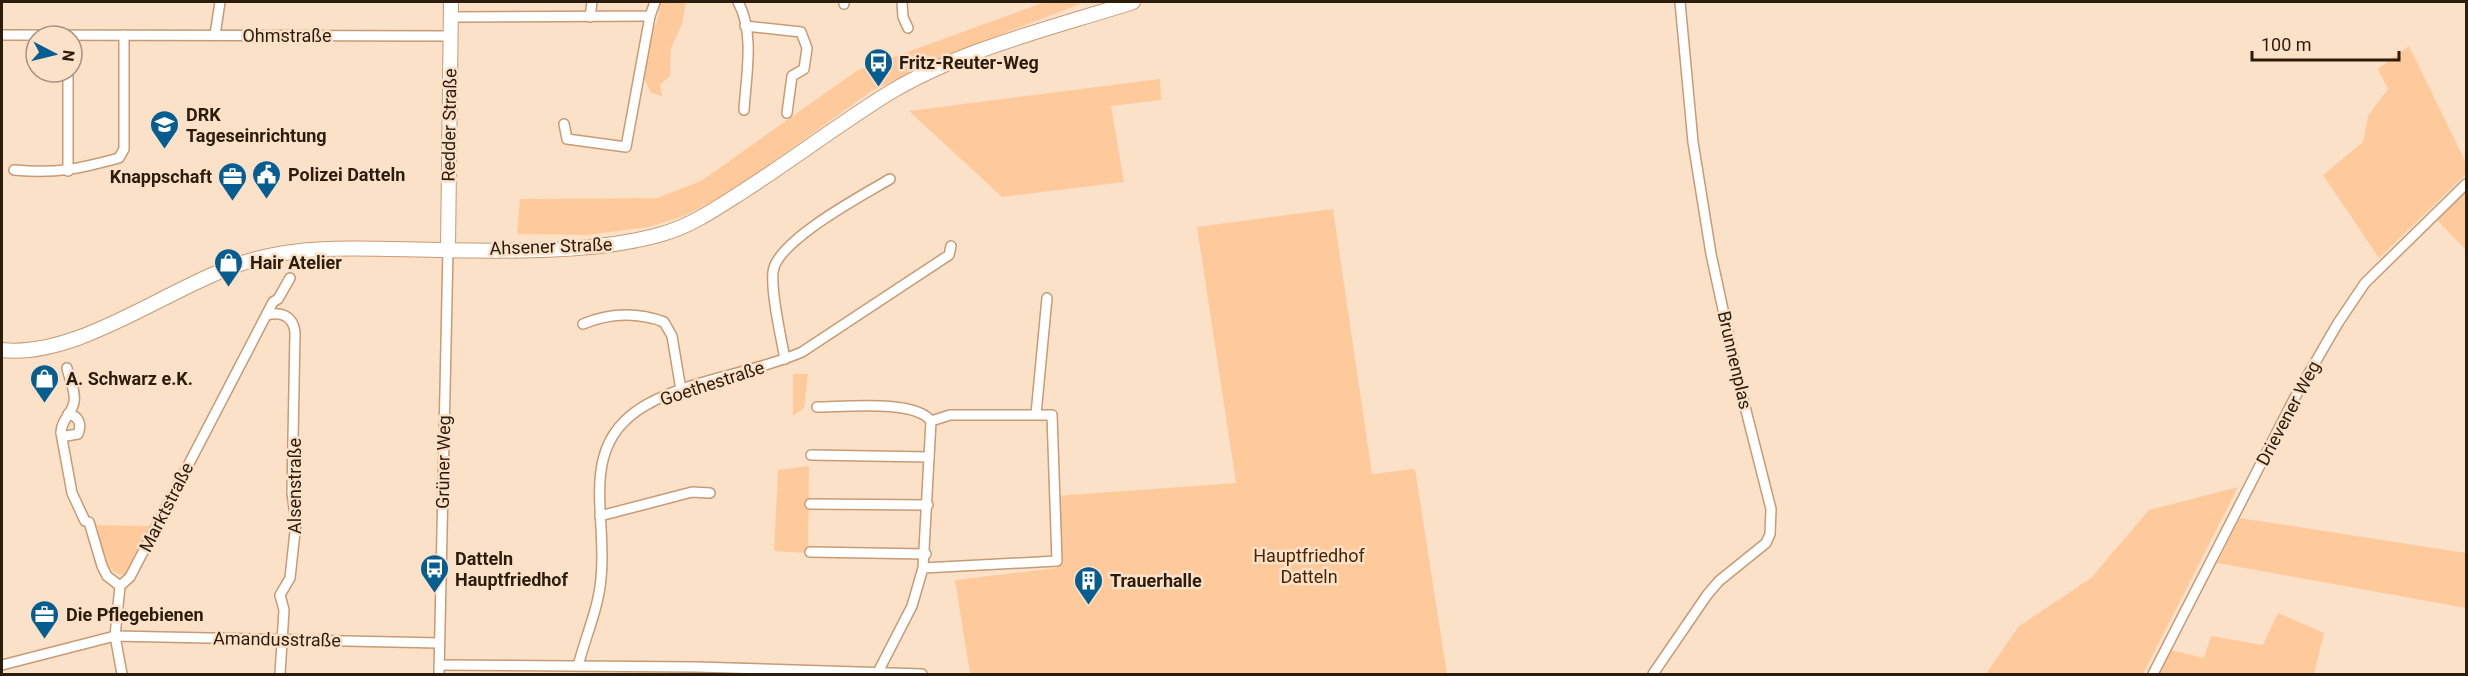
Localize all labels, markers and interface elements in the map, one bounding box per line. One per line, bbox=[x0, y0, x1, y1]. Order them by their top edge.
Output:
north arrow bbox=[24, 24, 84, 84]
scale bar bbox=[2252, 24, 2399, 62]
street label: Ohmstraße bbox=[242, 25, 332, 46]
text: 100 m bbox=[2261, 34, 2312, 55]
bus stop icon: Fritz-Reuter-Weg bbox=[862, 46, 894, 88]
text: N bbox=[58, 49, 79, 63]
place label: Fritz-Reuter-Weg bbox=[899, 52, 1039, 73]
street label: Redder Straße bbox=[438, 68, 460, 182]
place label: DRK Tageseinrichtung bbox=[186, 104, 327, 146]
school or university icon: DRK Tageseinrichtung bbox=[149, 108, 181, 150]
public building icon: Polizei Datteln bbox=[251, 158, 283, 200]
office icon: Knappschaft bbox=[217, 160, 249, 202]
place label: Polizei Datteln bbox=[288, 164, 405, 185]
place label: Knappschaft bbox=[110, 166, 212, 187]
street label: Ahsener Straße bbox=[489, 233, 613, 259]
shop icon: Hair Atelier bbox=[213, 246, 245, 288]
place label: Hair Atelier bbox=[250, 252, 342, 273]
street label: Brunnenplas bbox=[1714, 309, 1756, 411]
street label: Goethestraße bbox=[657, 356, 767, 410]
street label: Drievener Weg bbox=[2252, 357, 2324, 469]
shop icon: A. Schwarz e.K. bbox=[29, 362, 61, 404]
place label: A. Schwarz e.K. bbox=[66, 368, 193, 389]
street label: Grüner Weg bbox=[432, 415, 454, 509]
street label: Alsenstraße bbox=[284, 438, 305, 534]
street label: Marktstraße bbox=[134, 459, 198, 555]
park label: Hauptfriedhof Datteln bbox=[1253, 545, 1365, 587]
place label: Datteln Hauptfriedhof bbox=[455, 548, 569, 590]
bus stop icon: Datteln Hauptfriedhof bbox=[418, 552, 450, 594]
building icon: Trauerhalle bbox=[1073, 564, 1105, 606]
place label: Trauerhalle bbox=[1110, 570, 1202, 591]
office icon: Die Pflegebienen bbox=[29, 598, 61, 640]
place label: Die Pflegebienen bbox=[66, 604, 204, 625]
street label: Amandusstraße bbox=[213, 627, 341, 651]

